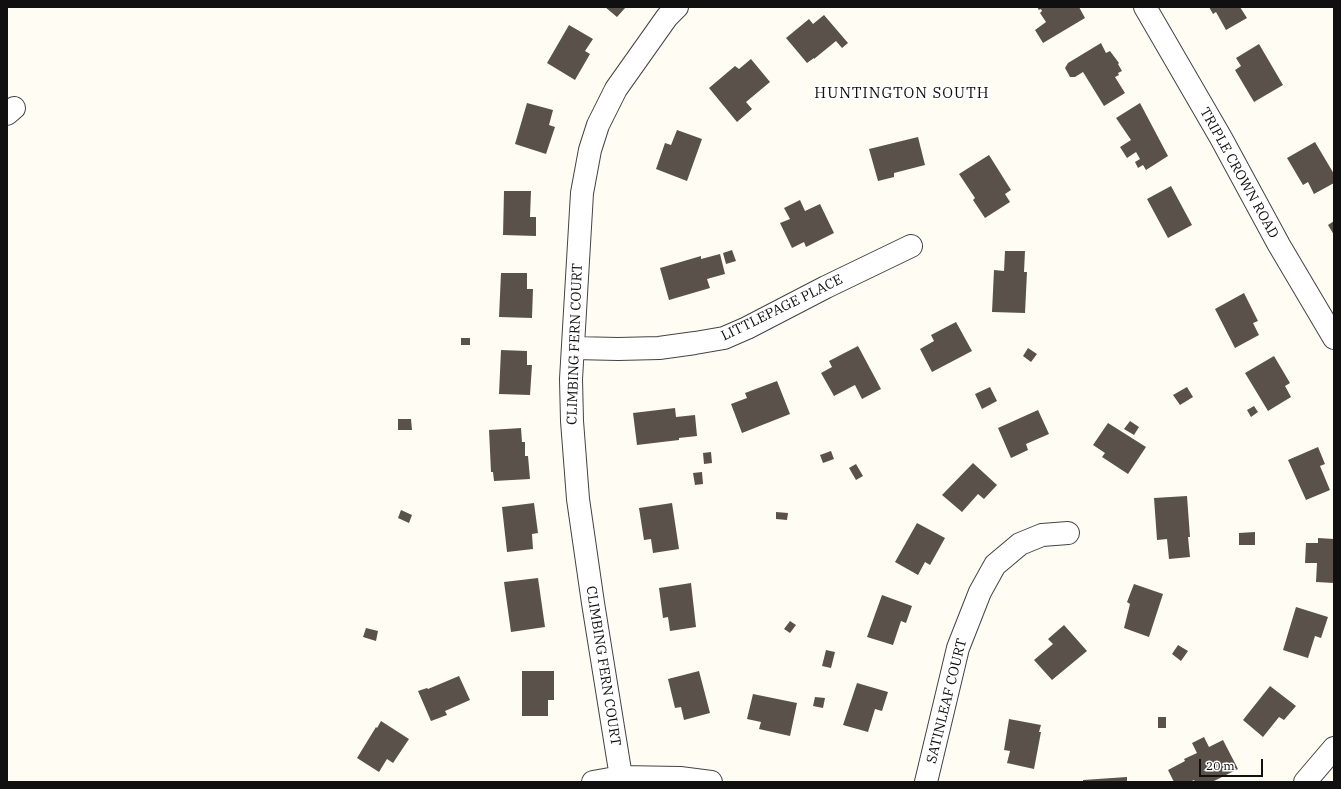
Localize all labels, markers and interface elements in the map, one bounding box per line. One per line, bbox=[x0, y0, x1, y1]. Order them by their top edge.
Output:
district label: HUNTINGTON SOUTH bbox=[814, 85, 990, 103]
street label: TRIPLE CROWN ROAD bbox=[1196, 105, 1282, 241]
street label: CLIMBING FERN COURT bbox=[564, 263, 586, 425]
street label: LITTLEPAGE PLACE bbox=[718, 271, 846, 345]
street label: CLIMBING FERN COURT bbox=[582, 585, 624, 747]
street label: SATINLEAF COURT bbox=[923, 637, 971, 765]
scale bar bbox=[1201, 751, 1265, 777]
text: 20 m bbox=[1206, 758, 1235, 773]

